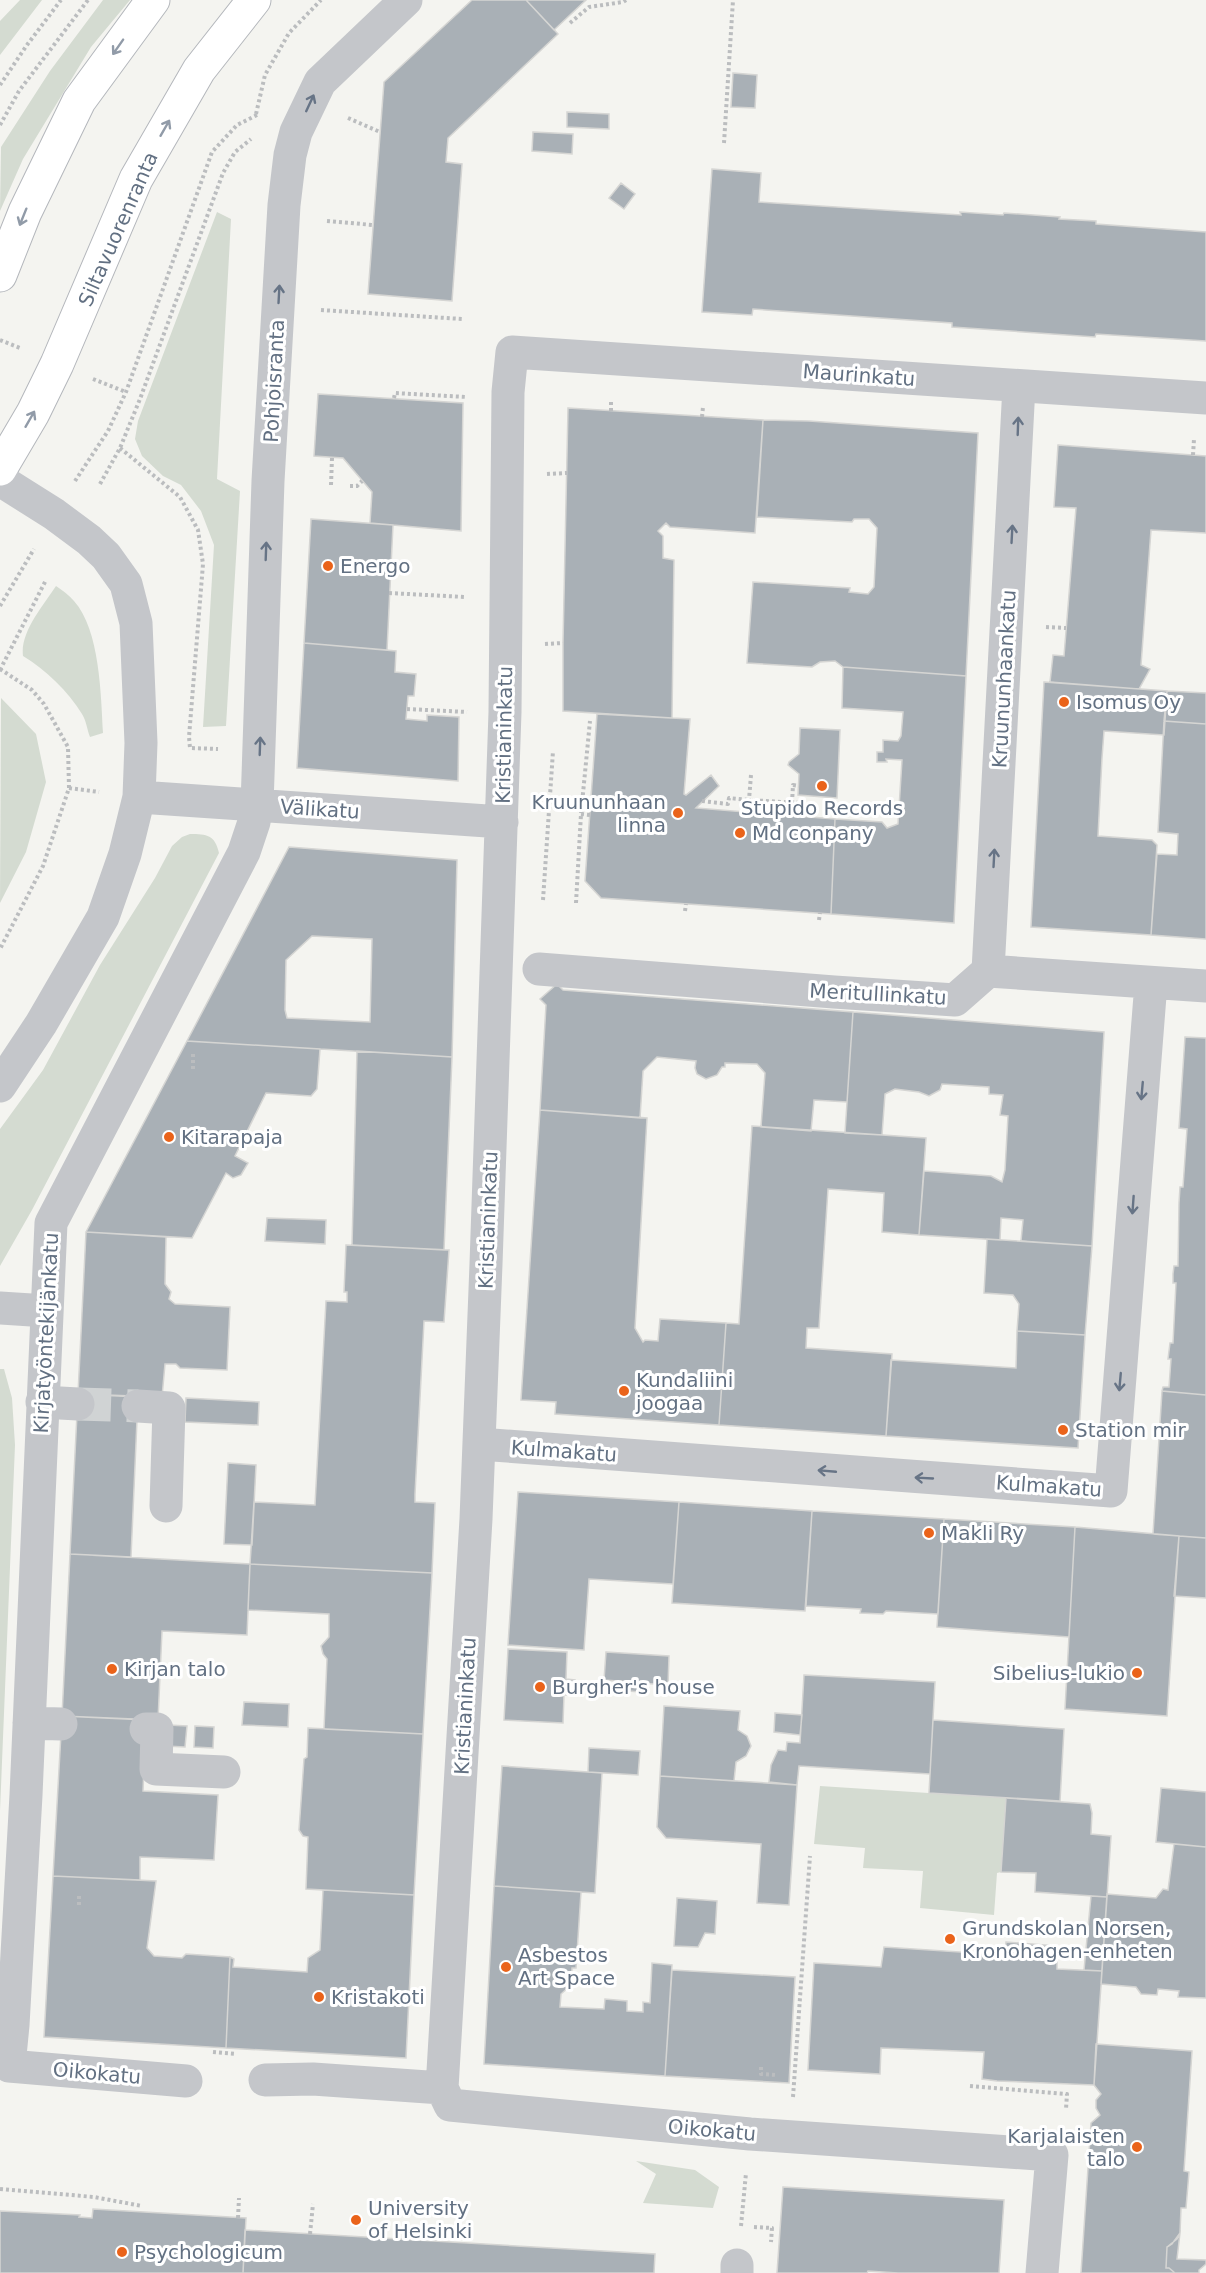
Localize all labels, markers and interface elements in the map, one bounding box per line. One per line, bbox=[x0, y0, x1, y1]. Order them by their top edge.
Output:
one-way arrow bbox=[112, 38, 124, 55]
one-way arrow bbox=[305, 95, 317, 113]
one-way arrow bbox=[160, 120, 172, 137]
street label: Siltavuorenranta bbox=[73, 148, 163, 310]
one-way arrow bbox=[17, 207, 28, 225]
one-way arrow bbox=[273, 284, 284, 304]
street label: Pohjoisranta bbox=[259, 319, 289, 443]
street label: Maurinkatu bbox=[802, 359, 916, 391]
one-way arrow bbox=[24, 411, 36, 428]
one-way arrow bbox=[1012, 417, 1023, 437]
one-way arrow bbox=[1006, 524, 1017, 544]
one-way arrow bbox=[260, 542, 272, 562]
place label: Energo bbox=[340, 554, 410, 578]
marker: Energo bbox=[321, 559, 335, 573]
street label: Kruununhaankatu bbox=[987, 589, 1021, 769]
street label: Kristianinkatu bbox=[491, 666, 517, 804]
place label: Isomus Oy bbox=[1076, 690, 1181, 714]
marker: Isomus Oy bbox=[1057, 695, 1071, 709]
one-way arrow bbox=[255, 737, 266, 757]
marker: Stupido Records bbox=[815, 779, 829, 793]
place label: Kruununhaan linna bbox=[531, 790, 666, 837]
street label: Välikatu bbox=[280, 794, 360, 824]
place label: Stupido Records bbox=[741, 796, 903, 820]
marker: Kruununhaan linna bbox=[671, 806, 685, 820]
place label: Md conpany bbox=[752, 821, 874, 845]
marker: Md conpany bbox=[733, 826, 747, 840]
one-way arrow bbox=[989, 848, 1000, 868]
street label: Meritullinkatu bbox=[809, 978, 947, 1010]
one-way arrow bbox=[1136, 1081, 1147, 1101]
place label: Kitarapaja bbox=[181, 1125, 283, 1149]
marker: Kitarapaja bbox=[162, 1130, 176, 1144]
street label: Kristianinkatu bbox=[474, 1151, 502, 1289]
one-way arrow bbox=[1127, 1195, 1138, 1215]
street label: Kirjatyöntekijänkatu bbox=[29, 1232, 63, 1434]
place label: Kundaliini joogaa bbox=[635, 1368, 733, 1415]
one-way arrow bbox=[1114, 1371, 1125, 1391]
marker: Kundaliini joogaa bbox=[617, 1384, 631, 1398]
place label: Station mir bbox=[1075, 1418, 1187, 1442]
marker: Station mir bbox=[1056, 1423, 1070, 1437]
street label: Kulmakatu bbox=[510, 1435, 618, 1467]
one-way arrow bbox=[818, 1465, 838, 1476]
street label: Kulmakatu bbox=[995, 1470, 1103, 1502]
one-way arrow bbox=[915, 1472, 935, 1483]
place label: Makli Ry bbox=[941, 1521, 1024, 1545]
marker: Makli Ry bbox=[922, 1526, 936, 1540]
street label: Kristianinkatu bbox=[449, 1637, 481, 1775]
place label: Kirjan talo bbox=[124, 1657, 226, 1681]
place label: Sibelius-lukio bbox=[993, 1661, 1125, 1685]
marker: Kirjan talo bbox=[105, 1662, 119, 1676]
marker: Sibelius-lukio bbox=[1130, 1666, 1144, 1680]
place label: Burgher's house bbox=[552, 1675, 715, 1699]
marker: Burgher's house bbox=[533, 1680, 547, 1694]
place label: Grundskolan Norsen, Kronohagen-enheten bbox=[962, 1916, 1173, 1963]
marker: Grundskolan Norsen, Kronohagen-enheten bbox=[943, 1932, 957, 1946]
place label: Asbestos Art Space bbox=[518, 1943, 615, 1990]
marker: Asbestos Art Space bbox=[499, 1960, 513, 1974]
place label: Kristakoti bbox=[331, 1985, 425, 2009]
marker: Kristakoti bbox=[312, 1990, 326, 2004]
street label: Oikokatu bbox=[52, 2057, 142, 2089]
street label: Oikokatu bbox=[667, 2114, 757, 2146]
place label: Karjalaisten talo bbox=[1007, 2124, 1125, 2171]
marker: Karjalaisten talo bbox=[1130, 2140, 1144, 2154]
place label: University of Helsinki bbox=[368, 2196, 472, 2243]
marker: University of Helsinki bbox=[349, 2213, 363, 2227]
place label: Psychologicum bbox=[134, 2240, 283, 2264]
marker: Psychologicum bbox=[115, 2245, 129, 2259]

